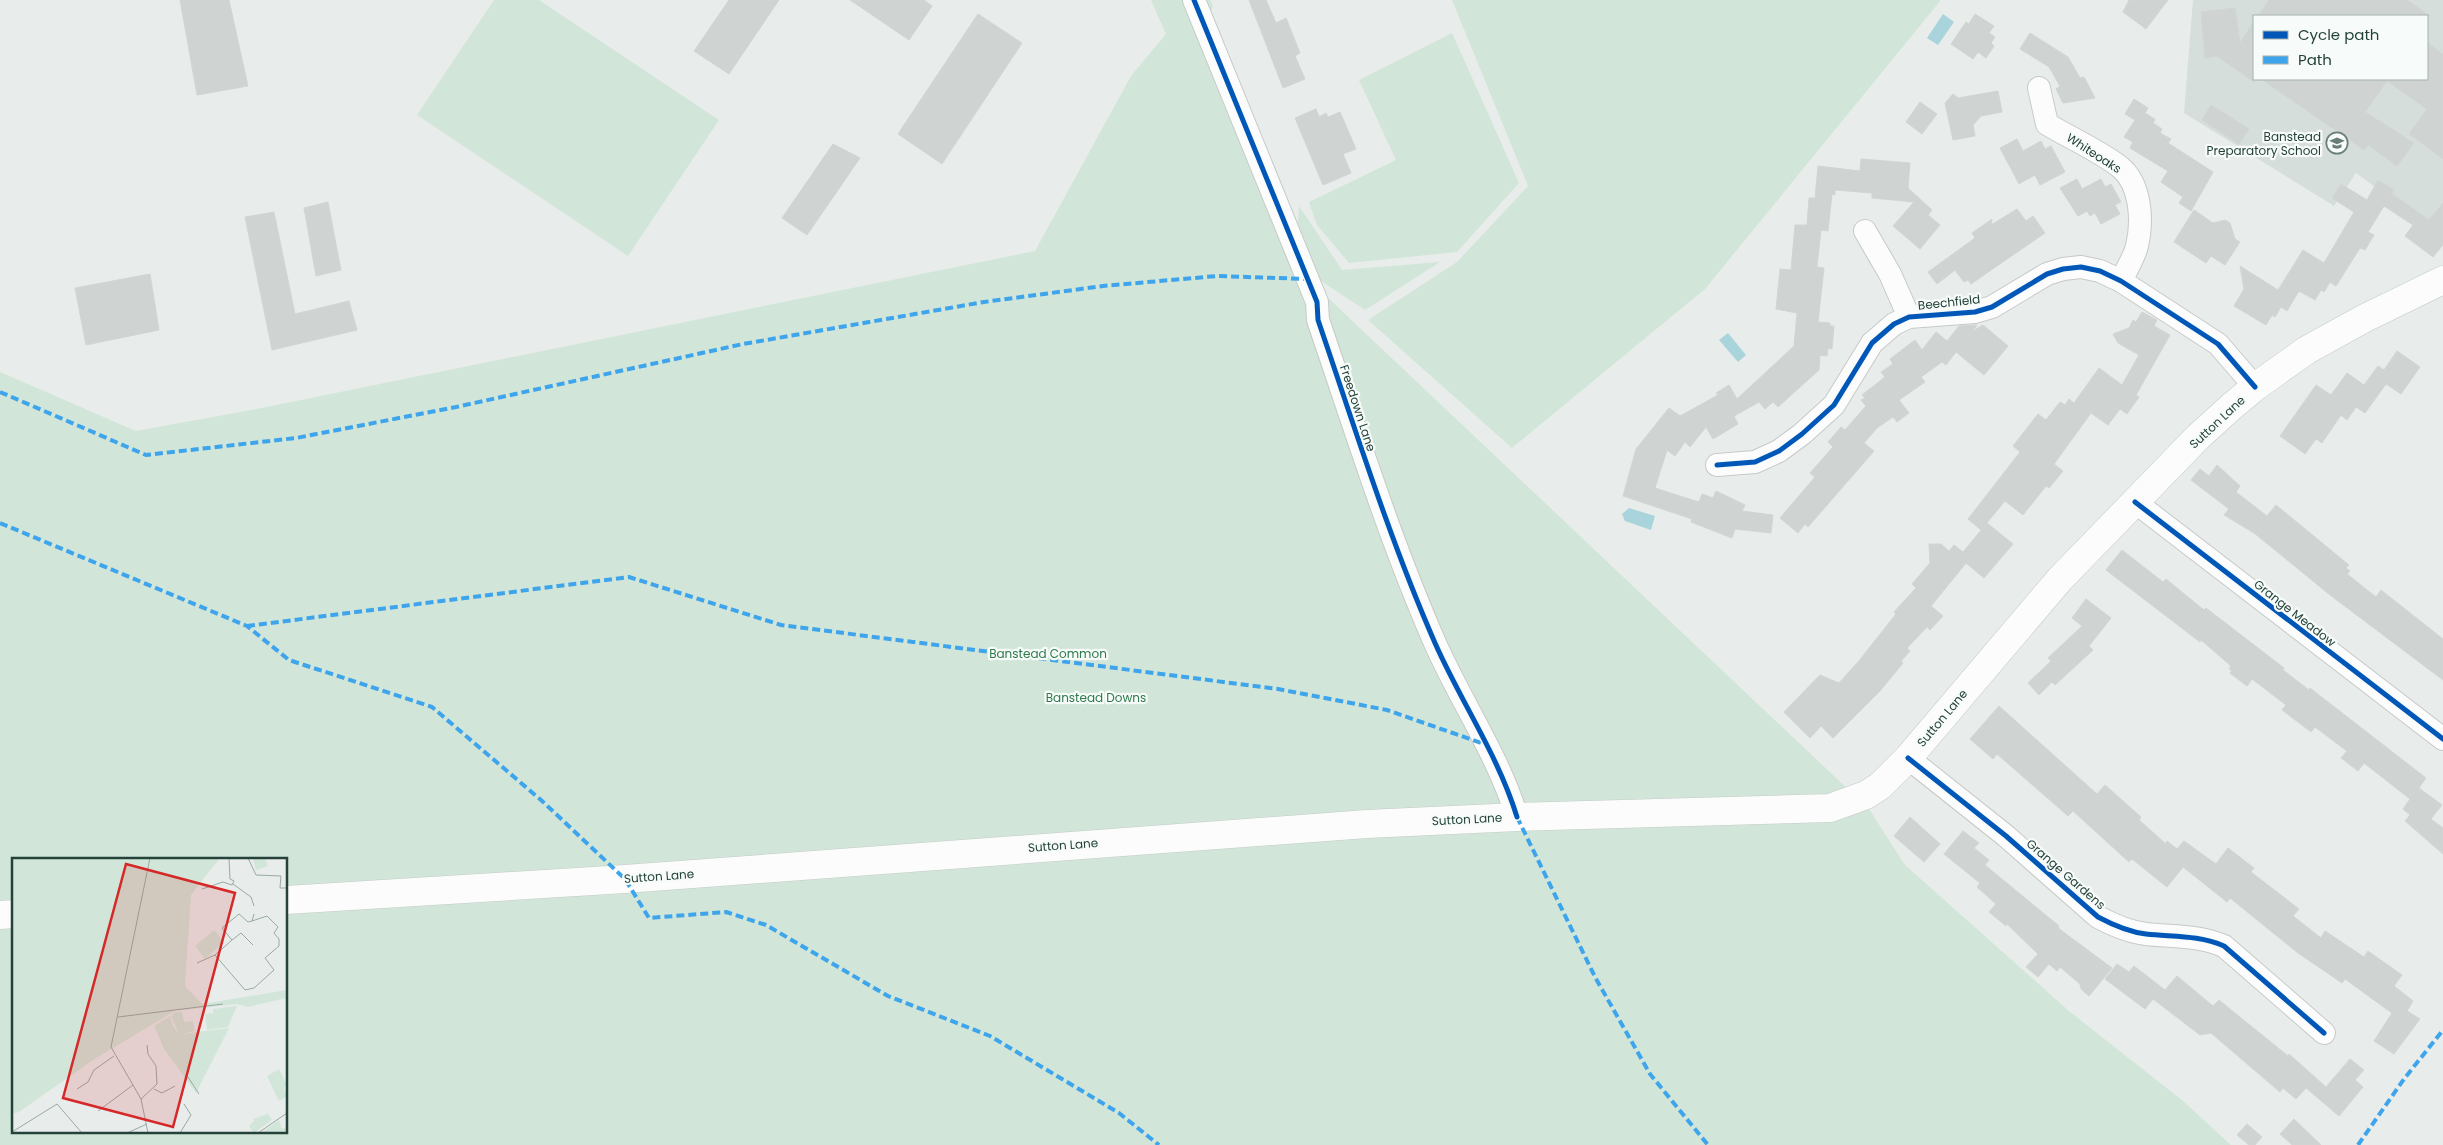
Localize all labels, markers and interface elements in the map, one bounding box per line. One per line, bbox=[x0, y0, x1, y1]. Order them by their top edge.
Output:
legend bbox=[2253, 15, 2428, 80]
text: Cycle path bbox=[2298, 24, 2379, 45]
text: Path bbox=[2298, 49, 2332, 70]
place label: Banstead Preparatory School bbox=[2207, 128, 2321, 159]
street label: Whiteoaks bbox=[2063, 129, 2125, 177]
school or university icon: Banstead Preparatory School bbox=[2325, 131, 2349, 155]
street label: Beechfield bbox=[1917, 290, 1981, 314]
street label: Freedown Lane bbox=[1336, 362, 1380, 454]
street label: Sutton Lane bbox=[2185, 392, 2249, 452]
street label: Grange Meadow bbox=[2250, 576, 2340, 651]
park label: Banstead Common bbox=[989, 645, 1107, 662]
street label: Sutton Lane bbox=[1913, 686, 1971, 750]
park label: Banstead Downs bbox=[1046, 689, 1146, 706]
street label: Sutton Lane bbox=[1431, 809, 1503, 829]
street label: Sutton Lane bbox=[1027, 834, 1099, 856]
street label: Grange Gardens bbox=[2023, 835, 2109, 913]
inset map bbox=[12, 858, 288, 1132]
street label: Sutton Lane bbox=[623, 865, 695, 887]

